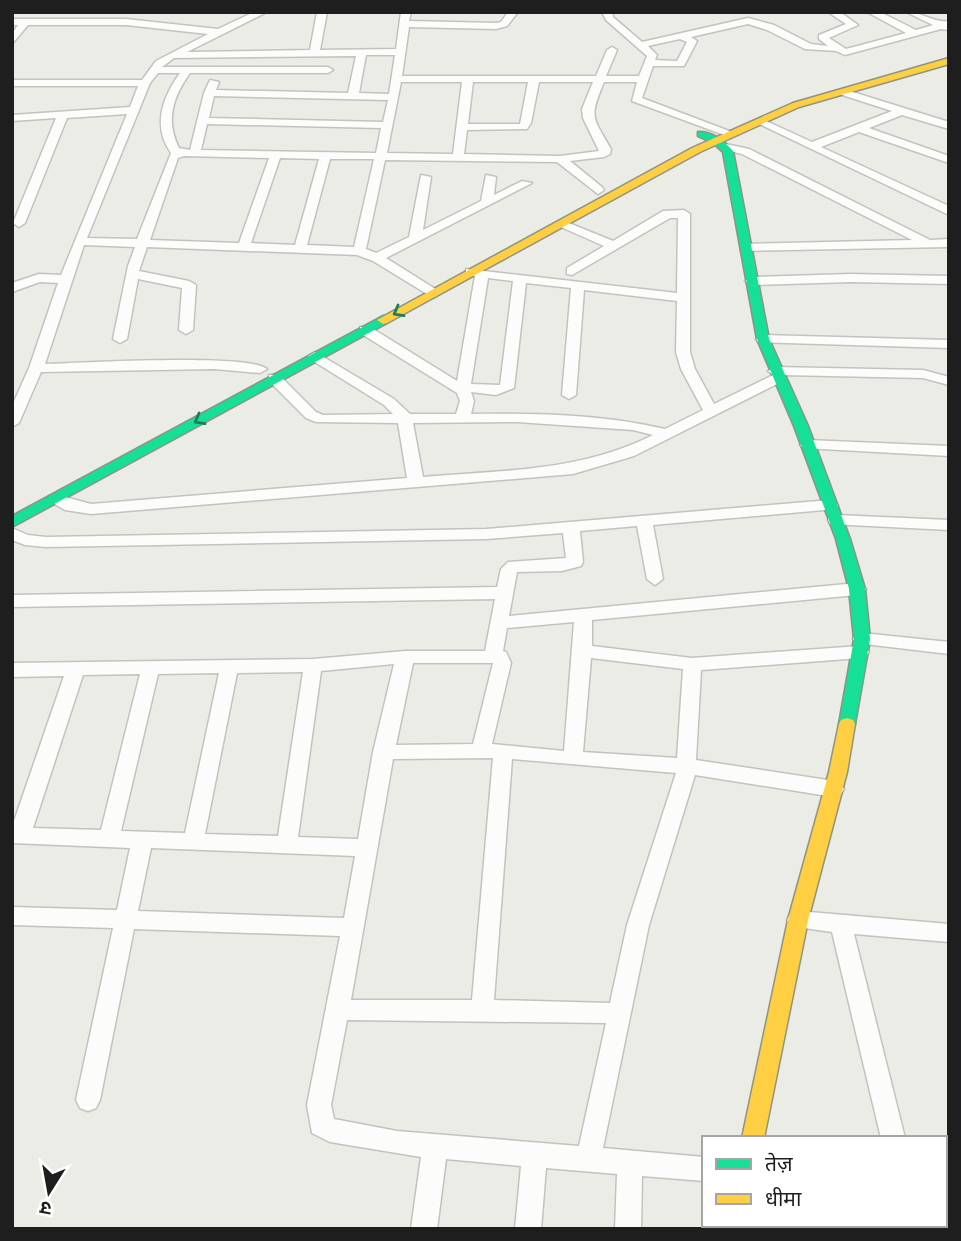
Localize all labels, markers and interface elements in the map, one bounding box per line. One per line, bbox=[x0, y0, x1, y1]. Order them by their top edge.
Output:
one-way arrow bbox=[393, 303, 406, 317]
one-way arrow bbox=[193, 412, 206, 425]
legend bbox=[702, 1136, 947, 1227]
text: तेज़ bbox=[765, 1152, 793, 1179]
north arrow bbox=[14, 1157, 84, 1227]
text: धीमा bbox=[765, 1187, 802, 1214]
text: उ bbox=[38, 1194, 54, 1220]

